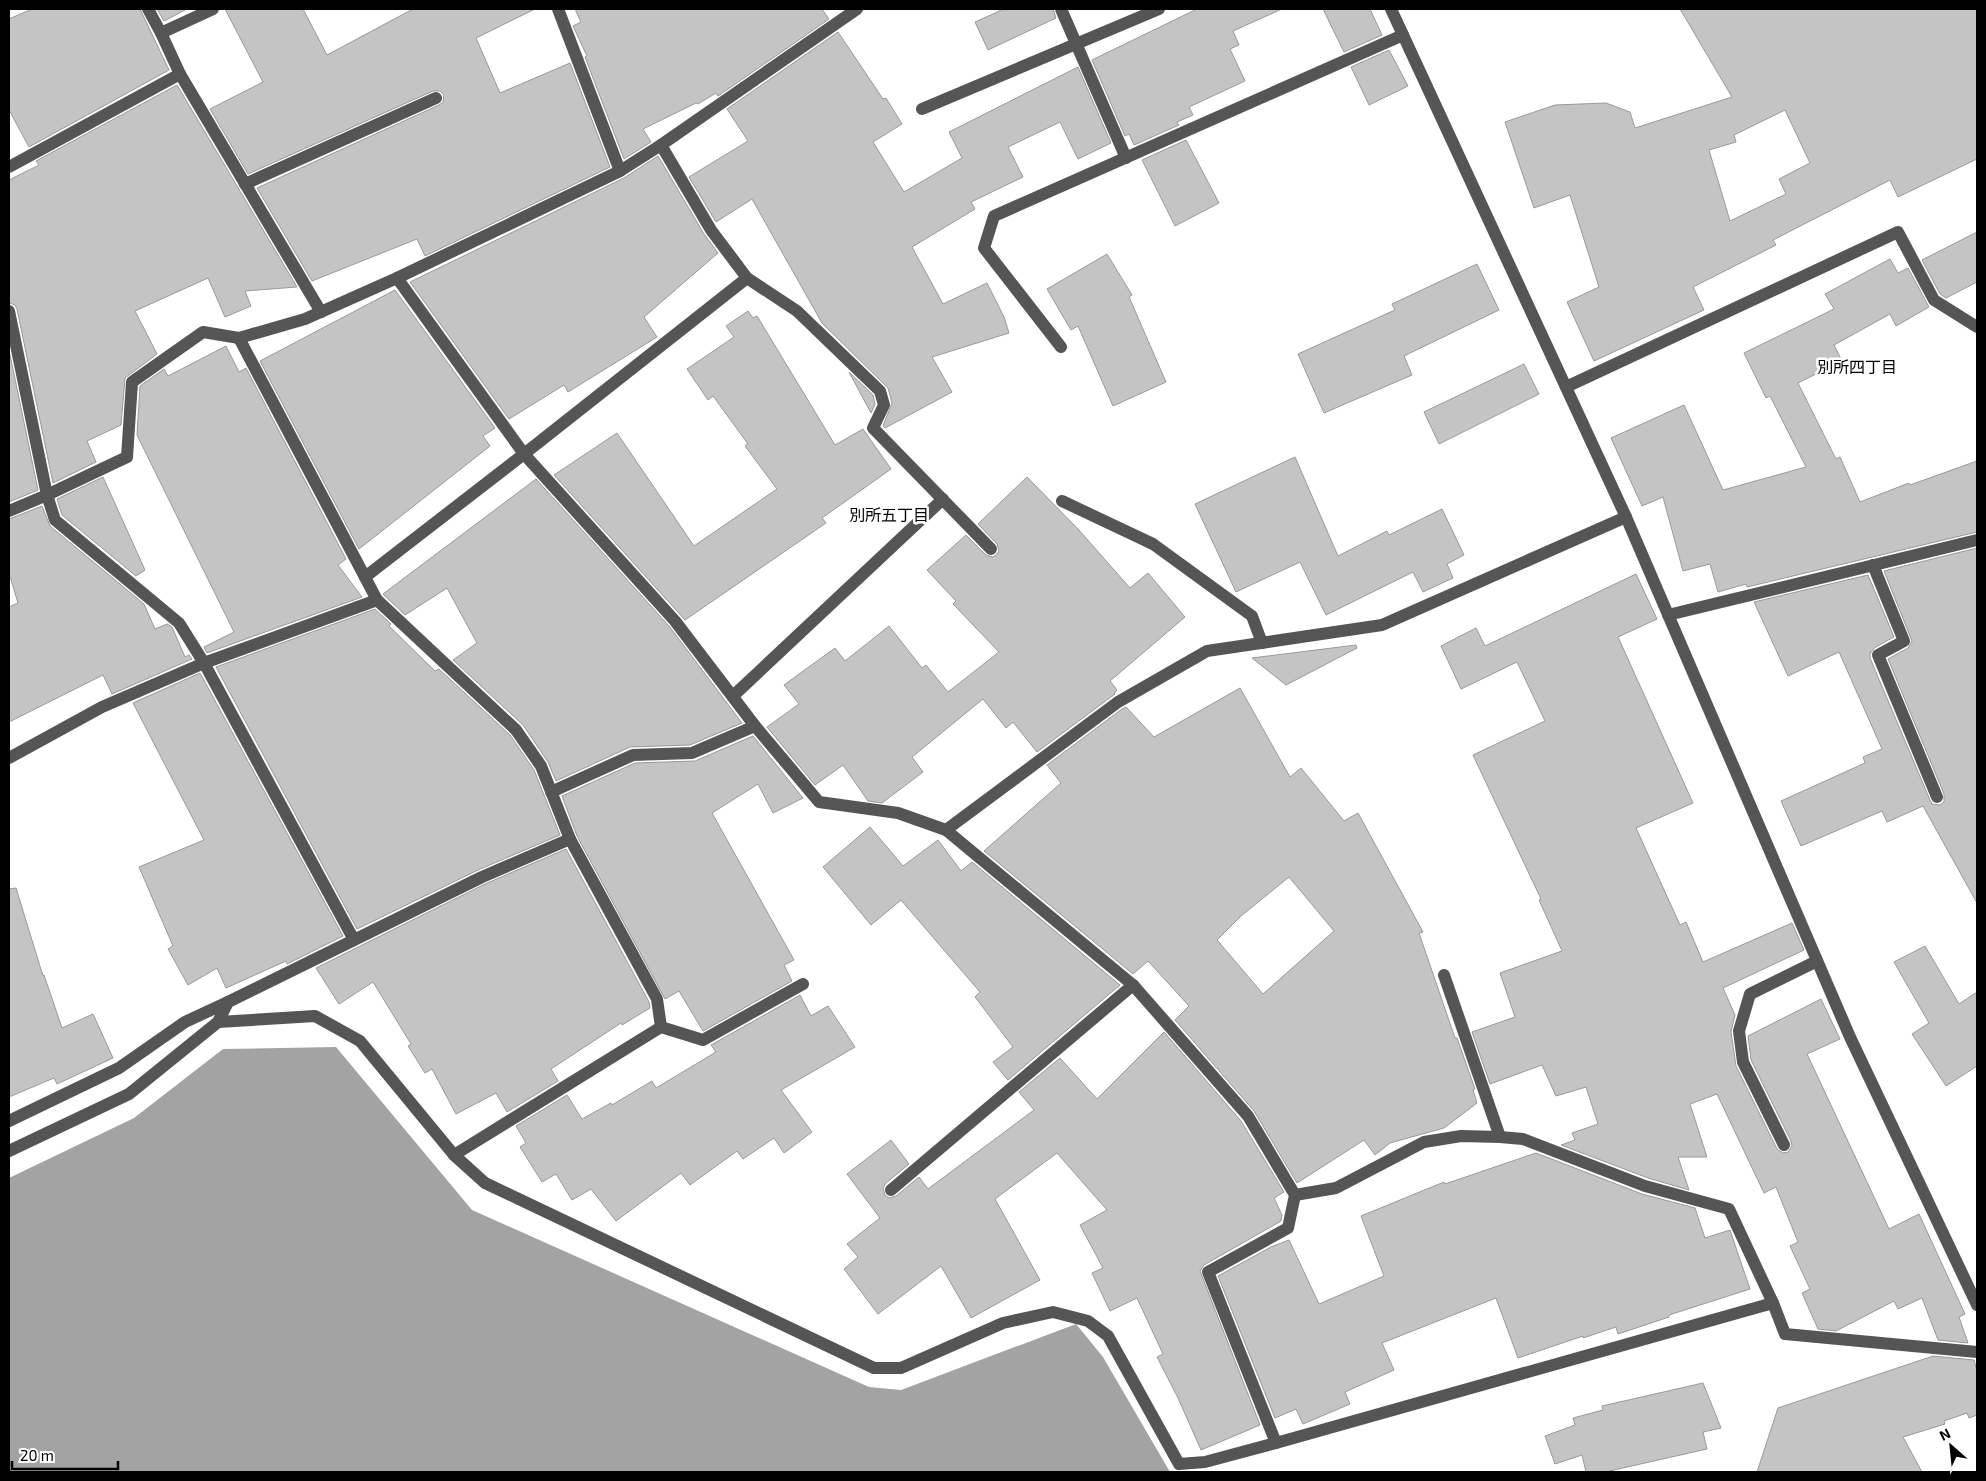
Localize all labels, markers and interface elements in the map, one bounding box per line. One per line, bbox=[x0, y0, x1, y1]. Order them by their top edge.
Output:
district label: 別所四丁目 bbox=[1817, 357, 1897, 376]
district label: 別所五丁目 bbox=[849, 505, 929, 524]
north arrow bbox=[1926, 1421, 1976, 1471]
text: N bbox=[1937, 1424, 1953, 1444]
scale bar bbox=[12, 1438, 119, 1470]
text: 20 m bbox=[20, 1446, 54, 1464]

